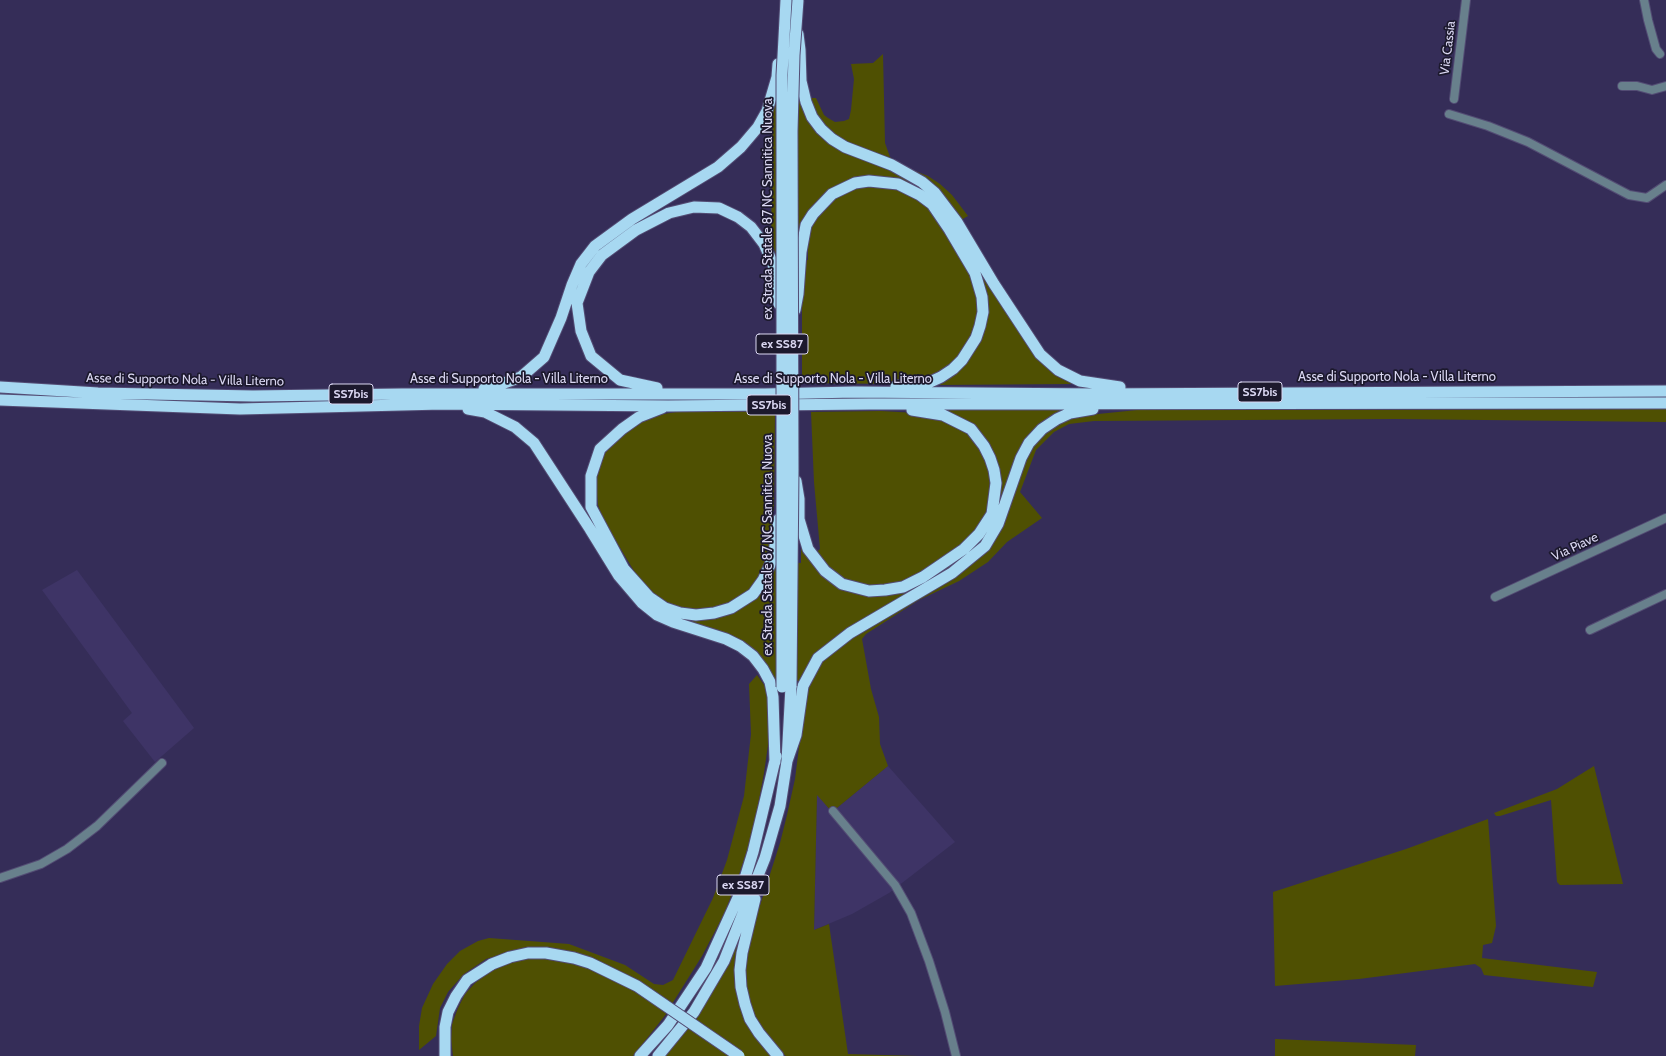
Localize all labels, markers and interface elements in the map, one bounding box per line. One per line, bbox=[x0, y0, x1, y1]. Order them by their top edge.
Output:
street label: Via Cassia bbox=[1437, 20, 1459, 76]
street label: ex Strada Statale 87 NC Sannitica Nuova bbox=[760, 98, 776, 320]
road number: ex SS87 bbox=[756, 334, 808, 354]
street label: Asse di Supporto Nola - Villa Literno bbox=[1298, 369, 1496, 385]
street label: Asse di Supporto Nola - Villa Literno bbox=[86, 370, 284, 390]
street label: Asse di Supporto Nola - Villa Literno bbox=[410, 371, 608, 387]
street label: Asse di Supporto Nola - Villa Literno bbox=[734, 371, 932, 387]
road number: SS7bis bbox=[1238, 382, 1282, 402]
road number: SS7bis bbox=[329, 384, 373, 404]
road number: SS7bis bbox=[747, 395, 791, 415]
street label: ex Strada Statale 87 NC Sannitica Nuova bbox=[760, 434, 776, 656]
street label: Via Piave bbox=[1549, 529, 1601, 565]
road number: ex SS87 bbox=[717, 875, 769, 895]

